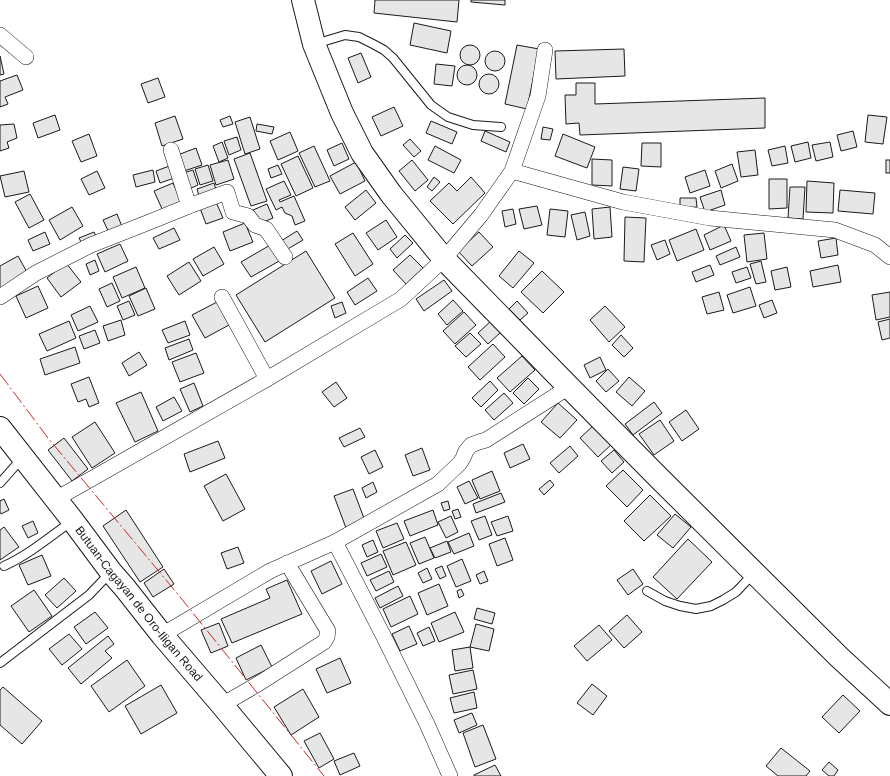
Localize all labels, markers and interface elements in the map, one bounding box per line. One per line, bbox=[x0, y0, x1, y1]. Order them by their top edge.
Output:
street label: Butuan-Cagayan de Oro-Iligan Road bbox=[72, 523, 205, 684]

